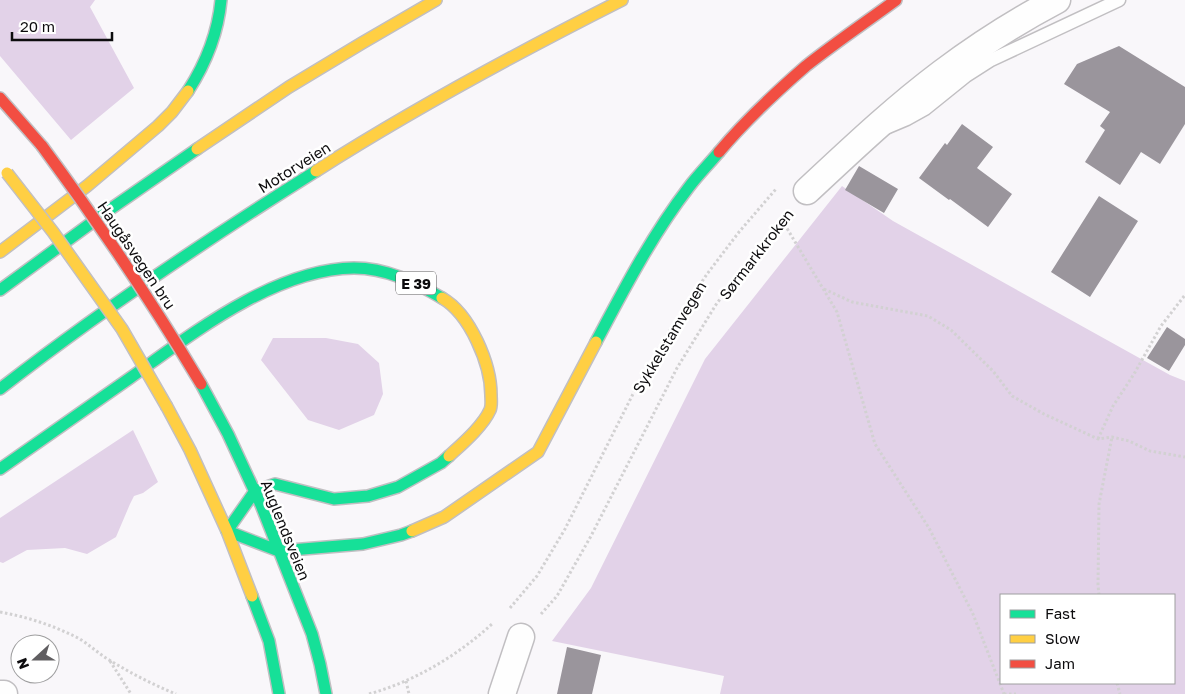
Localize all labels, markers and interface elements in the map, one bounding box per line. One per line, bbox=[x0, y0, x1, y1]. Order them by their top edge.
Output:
scale bar bbox=[12, 10, 112, 42]
text: 20 m bbox=[20, 17, 55, 35]
street label: Motorveien bbox=[254, 138, 334, 196]
street label: Haugåsvegen bru bbox=[94, 198, 180, 312]
street label: Sørmarkkroken bbox=[715, 205, 797, 303]
road number: E 39 bbox=[396, 272, 436, 294]
street label: Sykkelstamvegen bbox=[628, 278, 710, 396]
street label: Auglendsveien bbox=[258, 477, 314, 583]
legend bbox=[1000, 594, 1175, 684]
text: Fast bbox=[1045, 604, 1076, 622]
text: Slow bbox=[1045, 629, 1080, 647]
north arrow bbox=[10, 634, 60, 684]
text: Jam bbox=[1045, 654, 1075, 672]
text: N bbox=[13, 656, 32, 672]

